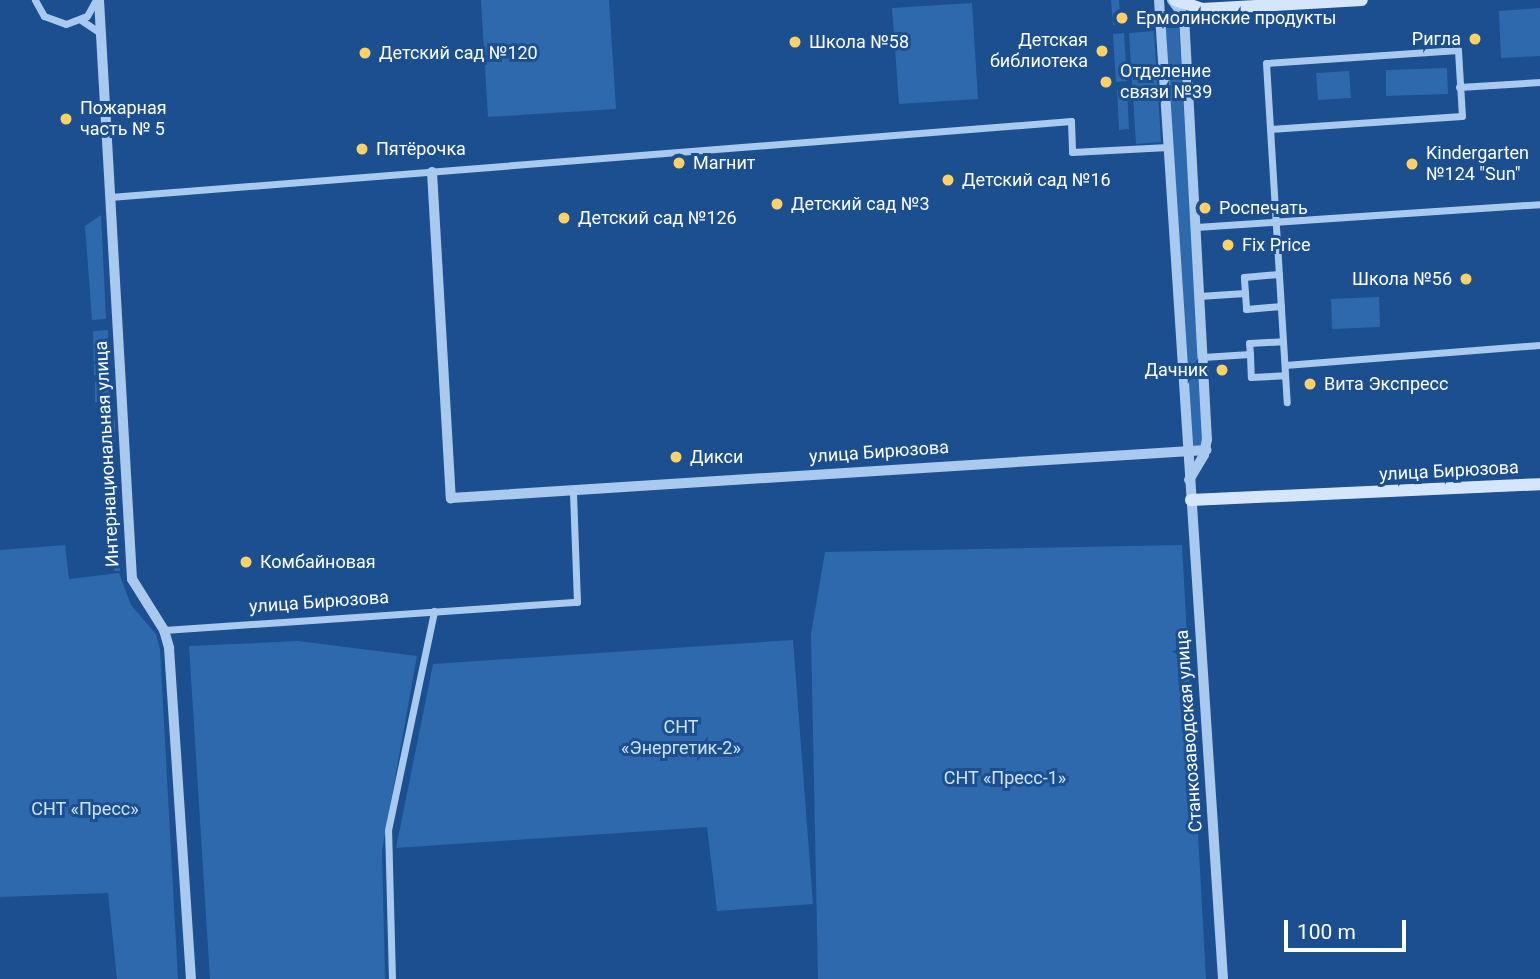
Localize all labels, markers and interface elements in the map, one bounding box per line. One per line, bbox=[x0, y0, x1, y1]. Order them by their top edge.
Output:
place label: Ермолинские продукты bbox=[1136, 7, 1336, 29]
marker: Ермолинские продукты bbox=[1114, 10, 1130, 26]
place label: Ригла bbox=[1412, 28, 1461, 50]
place label: Детская библиотека bbox=[990, 30, 1088, 72]
place label: Школа №58 bbox=[809, 31, 909, 53]
marker: Ригла bbox=[1467, 31, 1483, 47]
marker: Школа №58 bbox=[787, 34, 803, 50]
place label: Детский сад №120 bbox=[379, 42, 538, 64]
marker: Детская библиотека bbox=[1094, 43, 1110, 59]
marker: Детский сад №120 bbox=[357, 45, 373, 61]
place label: Отделение связи №39 bbox=[1120, 61, 1212, 104]
marker: Отделение связи №39 bbox=[1098, 74, 1114, 90]
place label: Пожарная часть № 5 bbox=[80, 98, 167, 140]
marker: Пожарная часть № 5 bbox=[58, 111, 74, 127]
place label: Пятёрочка bbox=[376, 138, 466, 160]
marker: Пятёрочка bbox=[354, 141, 370, 157]
place label: Kindergarten №124 "Sun" bbox=[1426, 143, 1529, 186]
place label: Магнит bbox=[693, 152, 755, 174]
marker: Магнит bbox=[671, 155, 687, 171]
marker: Kindergarten №124 "Sun" bbox=[1404, 156, 1420, 172]
place label: Детский сад №16 bbox=[962, 169, 1111, 191]
marker: Детский сад №16 bbox=[940, 172, 956, 188]
place label: Детский сад №3 bbox=[791, 193, 929, 215]
marker: Детский сад №3 bbox=[769, 196, 785, 212]
place label: Роспечать bbox=[1219, 197, 1308, 219]
marker: Роспечать bbox=[1197, 200, 1213, 216]
place label: Детский сад №126 bbox=[578, 207, 737, 229]
marker: Детский сад №126 bbox=[556, 210, 572, 226]
place label: Fix Price bbox=[1242, 234, 1311, 256]
marker: Fix Price bbox=[1220, 237, 1236, 253]
place label: Школа №56 bbox=[1352, 268, 1452, 290]
marker: Школа №56 bbox=[1458, 271, 1474, 287]
street label: Интернациональная улица bbox=[90, 340, 124, 568]
place label: Дачник bbox=[1144, 359, 1208, 381]
marker: Дачник bbox=[1214, 362, 1230, 378]
place label: Вита Экспресс bbox=[1324, 373, 1448, 395]
marker: Вита Экспресс bbox=[1302, 376, 1318, 392]
street label: улица Бирюзова bbox=[808, 436, 950, 468]
place label: Дикси bbox=[690, 446, 743, 468]
marker: Дикси bbox=[668, 449, 684, 465]
street label: улица Бирюзова bbox=[1379, 457, 1519, 485]
place label: Комбайновая bbox=[260, 551, 376, 573]
marker: Комбайновая bbox=[238, 554, 254, 570]
street label: улица Бирюзова bbox=[248, 586, 390, 618]
street label: Станкозаводская улица bbox=[1171, 629, 1207, 833]
park label: СНТ «Энергетик-2» bbox=[621, 717, 741, 760]
park label: СНТ «Пресс-1» bbox=[944, 767, 1066, 789]
park label: СНТ «Пресс» bbox=[31, 798, 139, 820]
scale bar bbox=[1288, 906, 1410, 950]
text: 100 m bbox=[1297, 920, 1356, 944]

